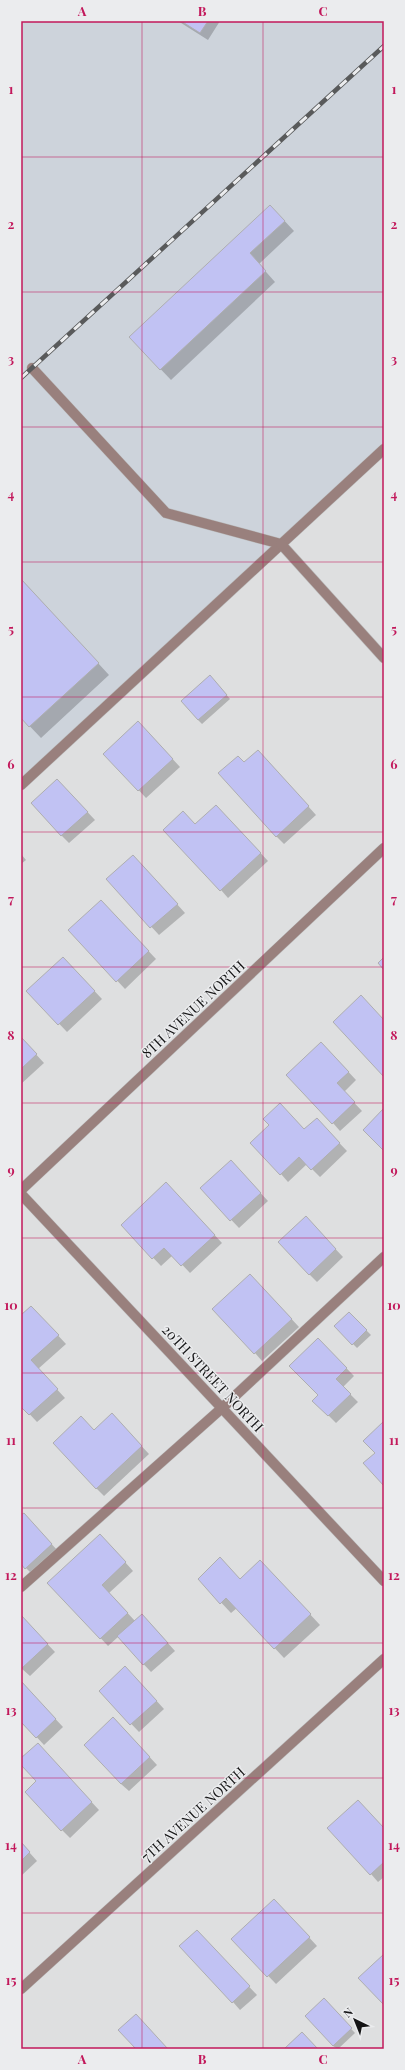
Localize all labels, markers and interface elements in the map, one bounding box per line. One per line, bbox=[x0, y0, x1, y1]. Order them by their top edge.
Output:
text: A bbox=[77, 2, 87, 19]
text: B bbox=[198, 2, 207, 19]
text: C bbox=[318, 2, 328, 19]
text: 1 bbox=[9, 80, 14, 97]
text: 1 bbox=[392, 80, 397, 97]
text: 2 bbox=[8, 215, 15, 232]
text: 2 bbox=[391, 215, 398, 232]
text: 3 bbox=[8, 350, 14, 367]
text: 3 bbox=[391, 350, 397, 367]
text: 4 bbox=[8, 485, 15, 502]
text: 4 bbox=[391, 485, 398, 502]
text: 5 bbox=[8, 620, 14, 637]
text: 5 bbox=[391, 620, 397, 637]
text: 6 bbox=[7, 755, 15, 772]
text: 6 bbox=[390, 755, 398, 772]
text: 7 bbox=[8, 890, 14, 907]
text: 7 bbox=[391, 890, 397, 907]
street label: 8TH AVENUE NORTH bbox=[137, 956, 249, 1062]
text: 8 bbox=[7, 1026, 15, 1043]
text: 8 bbox=[390, 1026, 398, 1043]
text: 9 bbox=[7, 1161, 15, 1178]
text: 9 bbox=[390, 1161, 398, 1178]
text: 10 bbox=[4, 1296, 18, 1313]
text: 10 bbox=[387, 1296, 401, 1313]
street label: 20TH STREET NORTH bbox=[158, 1320, 268, 1436]
text: 11 bbox=[6, 1431, 16, 1448]
text: 11 bbox=[389, 1431, 399, 1448]
text: 12 bbox=[5, 1566, 17, 1583]
text: 12 bbox=[388, 1566, 400, 1583]
text: 13 bbox=[5, 1701, 17, 1718]
text: 13 bbox=[388, 1701, 400, 1718]
street label: 7TH AVENUE NORTH bbox=[137, 1762, 249, 1866]
text: 14 bbox=[5, 1836, 17, 1853]
text: 14 bbox=[388, 1836, 400, 1853]
text: 15 bbox=[6, 1971, 16, 1988]
text: 15 bbox=[389, 1971, 399, 1988]
north arrow bbox=[335, 2000, 375, 2040]
text: N bbox=[340, 2004, 356, 2021]
text: A bbox=[77, 2050, 87, 2067]
text: B bbox=[198, 2050, 207, 2067]
text: C bbox=[318, 2050, 328, 2067]

